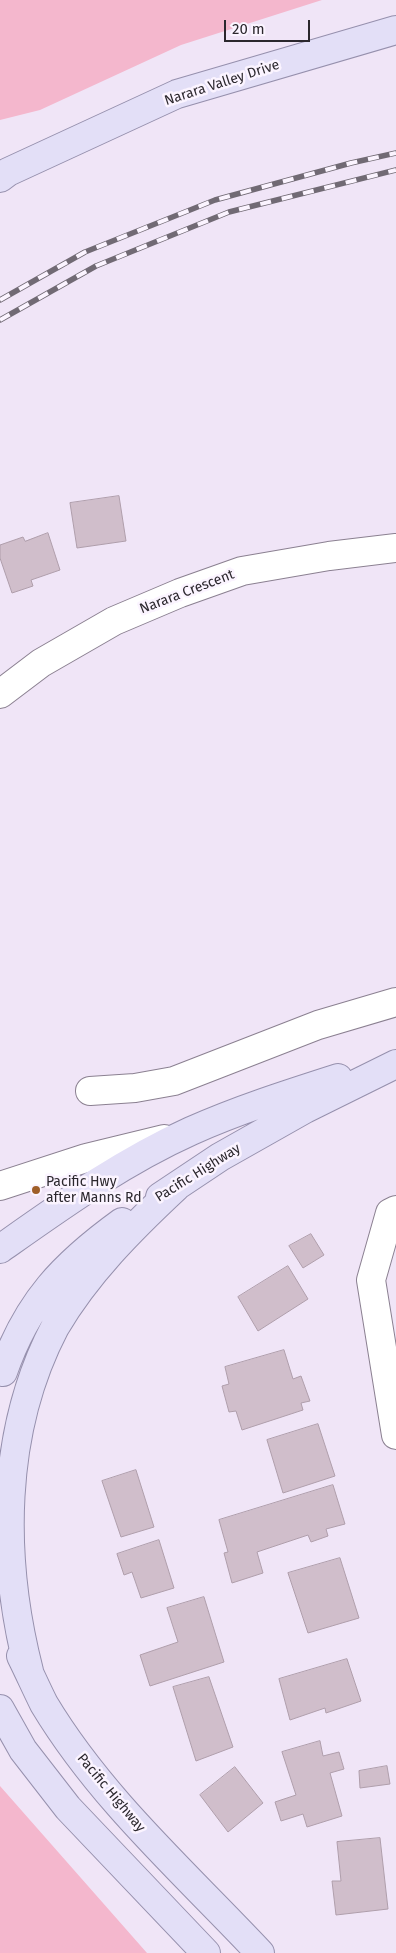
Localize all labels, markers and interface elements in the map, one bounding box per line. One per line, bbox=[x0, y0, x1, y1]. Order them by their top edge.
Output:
scale bar bbox=[226, 10, 312, 42]
text: 20 m bbox=[232, 20, 265, 38]
street label: Narara Valley Drive bbox=[162, 57, 282, 109]
street label: Narara Crescent bbox=[137, 566, 237, 618]
street label: Pacific Highway bbox=[152, 1140, 244, 1206]
place label: Pacific Hwy after Manns Rd bbox=[46, 1174, 142, 1206]
marker: Pacific Hwy after Manns Rd bbox=[30, 1184, 42, 1196]
street label: Pacific Highway bbox=[73, 1750, 149, 1836]

